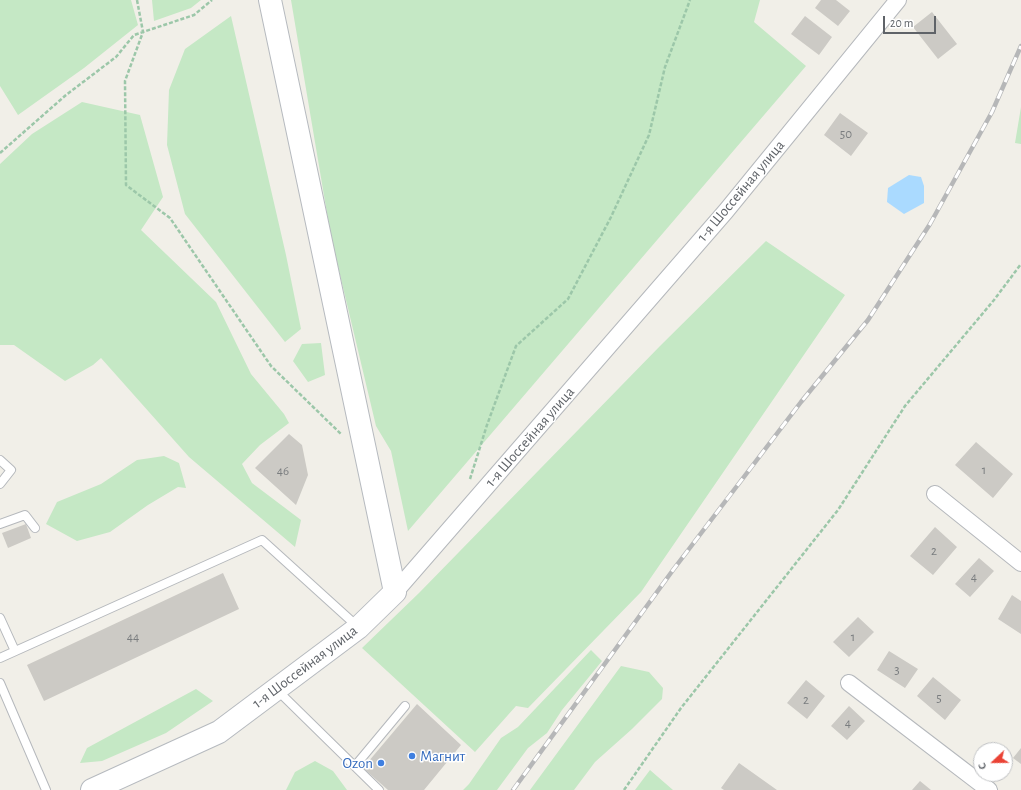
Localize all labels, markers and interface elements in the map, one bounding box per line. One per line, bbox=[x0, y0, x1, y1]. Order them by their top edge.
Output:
scale bar bbox=[885, 8, 938, 34]
text: 20 m bbox=[890, 17, 913, 29]
house number: 50 bbox=[840, 126, 852, 142]
street label: 1-я Шоссейная улица bbox=[693, 137, 789, 245]
street label: 1-я Шоссейная улица bbox=[482, 383, 578, 491]
house number: 1 bbox=[982, 462, 986, 478]
house number: 46 bbox=[277, 463, 289, 479]
house number: 2 bbox=[931, 543, 937, 559]
house number: 4 bbox=[971, 569, 977, 585]
street label: 1-я Шоссейная улица bbox=[249, 622, 361, 712]
house number: 44 bbox=[127, 629, 139, 645]
house number: 1 bbox=[851, 629, 855, 645]
house number: 3 bbox=[894, 662, 900, 678]
house number: 5 bbox=[936, 690, 942, 706]
house number: 2 bbox=[803, 692, 809, 708]
house number: 4 bbox=[845, 715, 851, 731]
north arrow bbox=[973, 742, 1013, 782]
place label: Магнит bbox=[420, 747, 465, 765]
marker: Магнит bbox=[407, 751, 417, 761]
place label: Ozon bbox=[343, 754, 373, 772]
marker: Ozon bbox=[376, 758, 386, 768]
text: С bbox=[976, 761, 989, 771]

